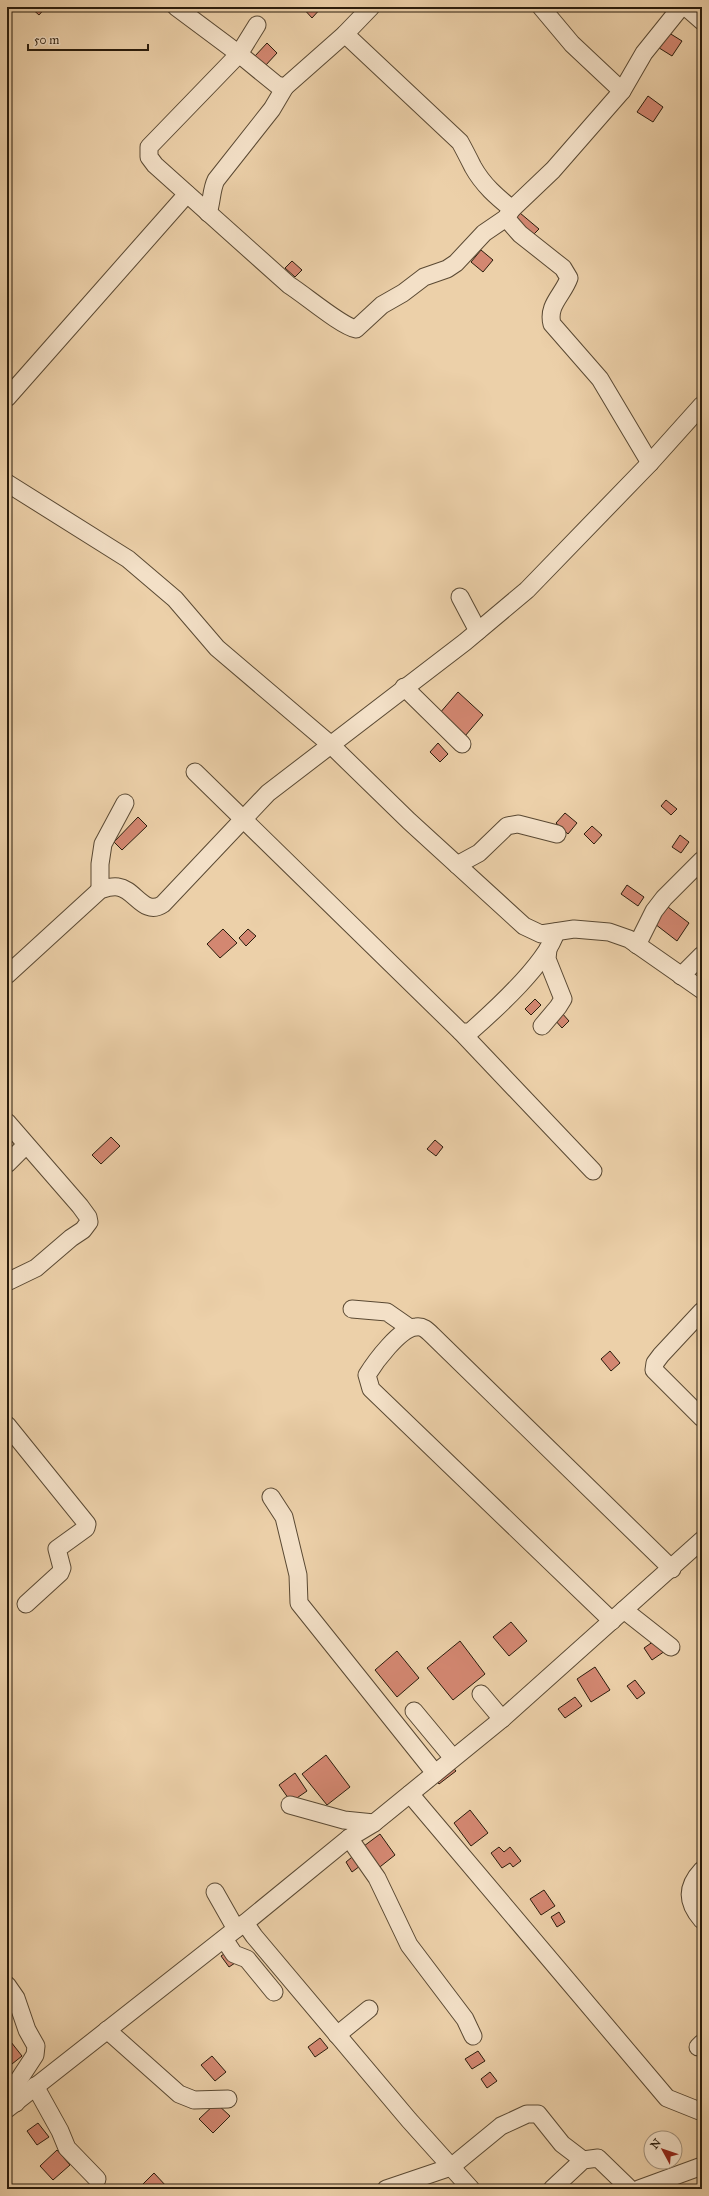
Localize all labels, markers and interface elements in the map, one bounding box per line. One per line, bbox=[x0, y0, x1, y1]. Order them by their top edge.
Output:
scale bar bbox=[28, 26, 148, 52]
text: 50 m bbox=[34, 33, 59, 47]
north arrow bbox=[643, 2130, 683, 2170]
text: N bbox=[648, 2136, 664, 2152]

